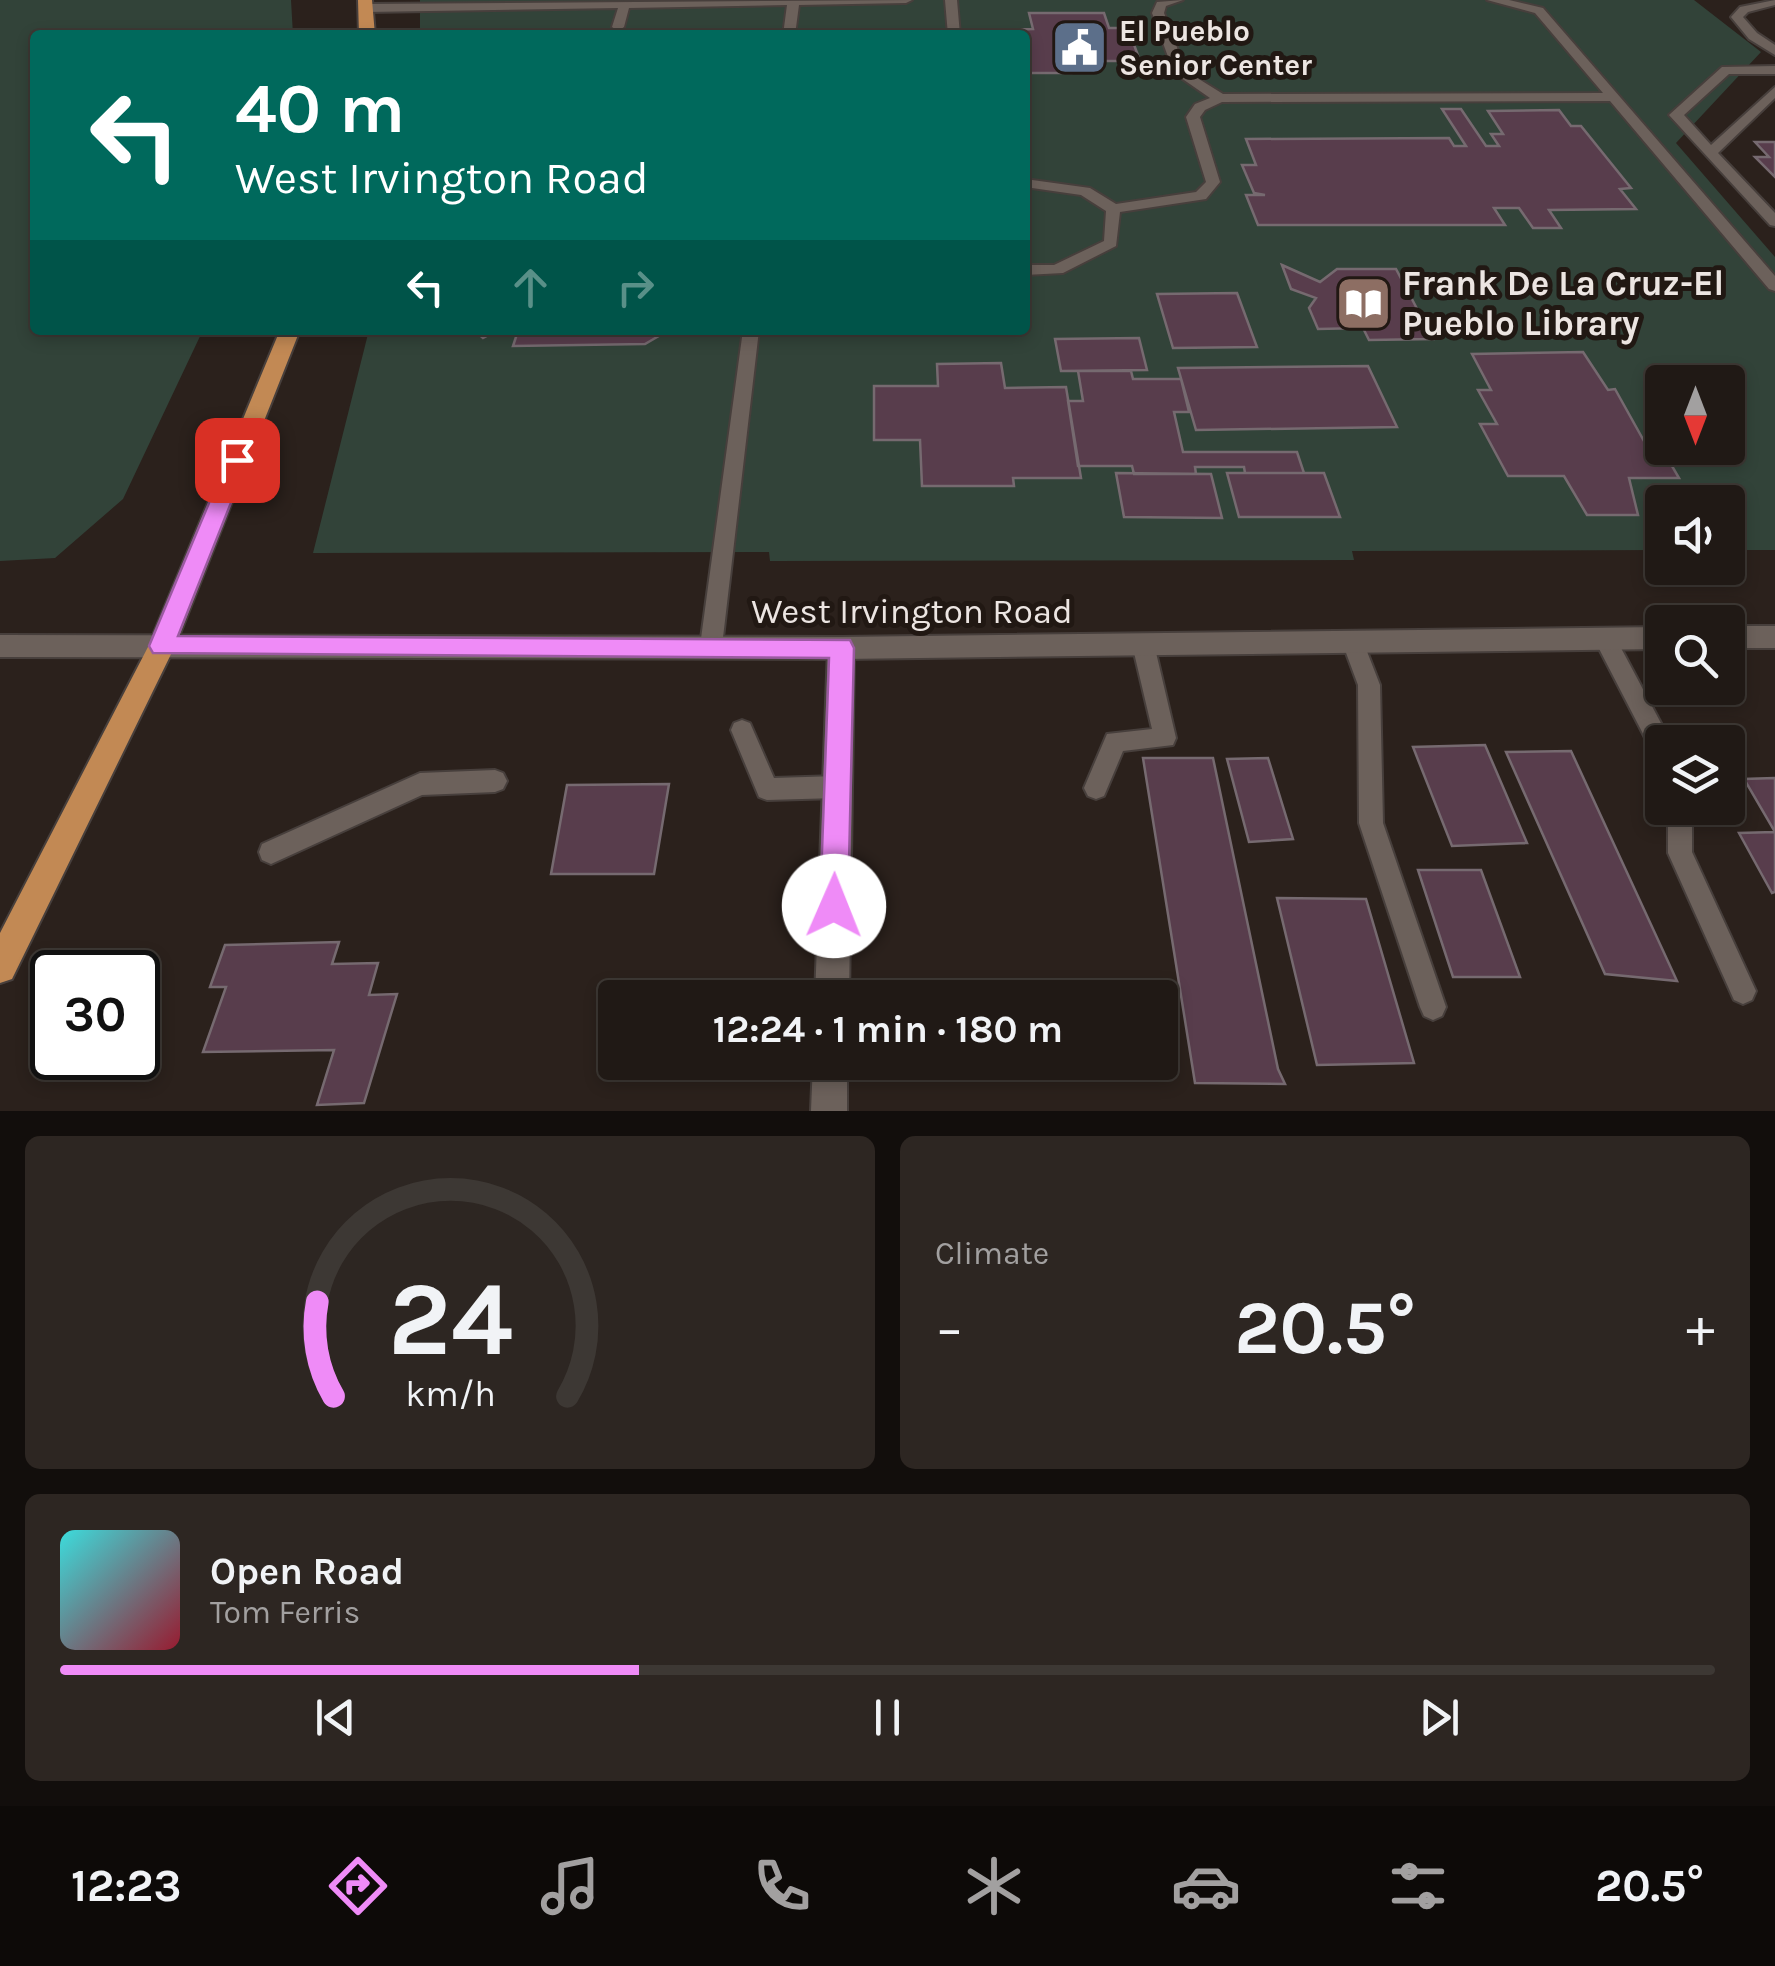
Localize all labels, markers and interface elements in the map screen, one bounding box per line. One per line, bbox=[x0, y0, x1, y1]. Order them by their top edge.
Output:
place label: El Pueblo Senior Center bbox=[1119, 13, 1312, 83]
public building icon: El Pueblo Senior Center bbox=[1050, 18, 1110, 78]
text: 40 m bbox=[235, 68, 405, 150]
icon: left bbox=[70, 70, 200, 200]
text: West Irvington Road bbox=[235, 152, 649, 204]
icon: left bbox=[398, 260, 453, 315]
icon: ahead bbox=[503, 260, 558, 315]
icon: right bbox=[608, 260, 663, 315]
place label: Frank De La Cruz-El Pueblo Library bbox=[1402, 263, 1724, 345]
library icon: Frank De La Cruz-El Pueblo Library bbox=[1333, 273, 1393, 333]
north arrow bbox=[1645, 365, 1745, 465]
map controls bbox=[1645, 365, 1745, 825]
pin bbox=[195, 418, 280, 503]
icon: arrive bbox=[210, 433, 265, 488]
button: sound bbox=[1645, 485, 1745, 585]
street label: West Irvington Road bbox=[751, 591, 1073, 632]
button: search bbox=[1645, 605, 1745, 705]
button: layers bbox=[1645, 725, 1745, 825]
position arrow bbox=[782, 854, 886, 958]
speed limit sign: 30 bbox=[30, 950, 160, 1080]
text: 12:24 · 1 min · 180 m bbox=[713, 1007, 1063, 1052]
text: Climate bbox=[935, 1235, 1049, 1272]
text: 24 bbox=[388, 1259, 512, 1380]
text: 20.5° bbox=[1234, 1284, 1416, 1372]
text: − bbox=[935, 1296, 964, 1360]
text: + bbox=[1686, 1296, 1715, 1360]
text: km/h bbox=[405, 1373, 495, 1415]
text: Open Road bbox=[210, 1549, 404, 1594]
text: Tom Ferris bbox=[210, 1594, 360, 1631]
icon: previous bbox=[308, 1690, 363, 1745]
icon: pause bbox=[860, 1690, 915, 1745]
icon: next bbox=[1412, 1690, 1467, 1745]
icon: directions bbox=[323, 1851, 393, 1921]
icon: music bbox=[535, 1851, 605, 1921]
icon: phone bbox=[747, 1851, 817, 1921]
icon: climate bbox=[959, 1851, 1029, 1921]
icon: car bbox=[1171, 1851, 1241, 1921]
icon: filters bbox=[1383, 1851, 1453, 1921]
text: 12:23 bbox=[71, 1860, 182, 1912]
text: 20.5° bbox=[1595, 1860, 1704, 1912]

